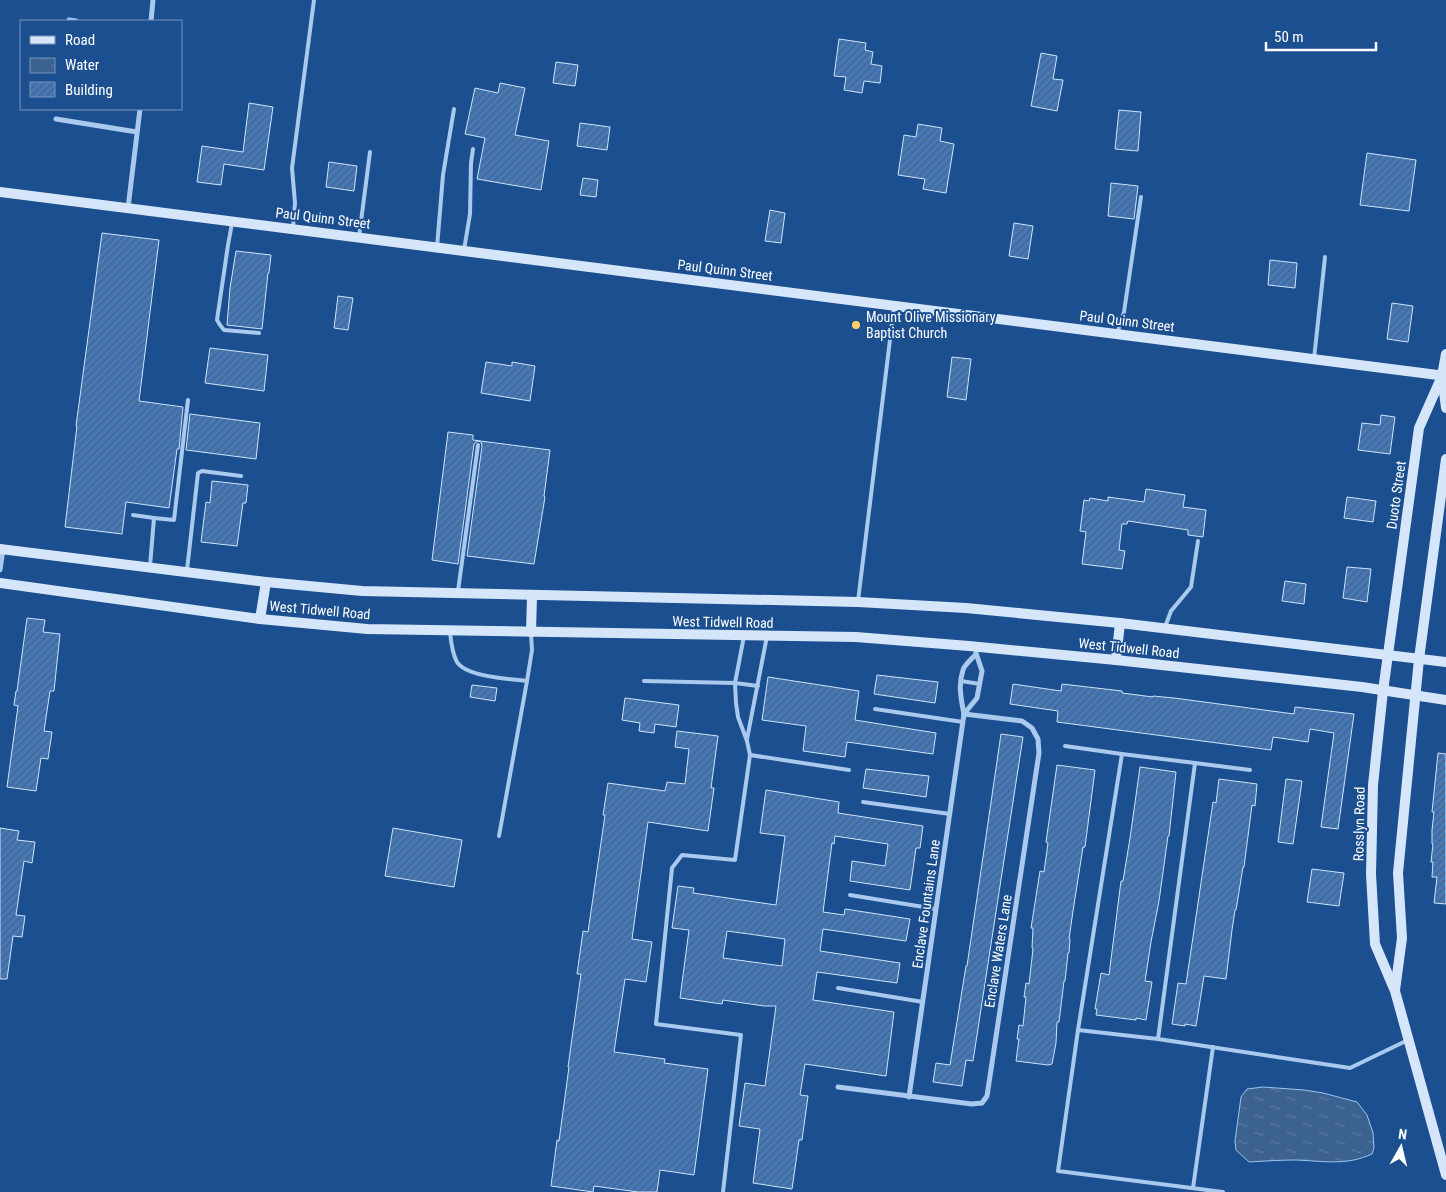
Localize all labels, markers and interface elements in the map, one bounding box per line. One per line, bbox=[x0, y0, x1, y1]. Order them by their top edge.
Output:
legend bbox=[20, 20, 182, 110]
scale bar bbox=[1266, 20, 1376, 52]
text: 50 m bbox=[1274, 28, 1304, 46]
text: Road bbox=[65, 31, 95, 49]
text: Water bbox=[65, 56, 100, 74]
text: Building bbox=[65, 81, 113, 99]
street label: Paul Quinn Street bbox=[275, 204, 371, 232]
street label: Paul Quinn Street bbox=[677, 256, 773, 284]
street label: Paul Quinn Street bbox=[1079, 307, 1175, 335]
place label: Mount Olive Missionary Baptist Church bbox=[866, 309, 996, 341]
marker: Mount Olive Missionary Baptist Church bbox=[850, 319, 862, 331]
street label: Duoto Street bbox=[1383, 460, 1409, 530]
street label: West Tidwell Road bbox=[269, 598, 371, 622]
street label: West Tidwell Road bbox=[672, 613, 774, 631]
street label: West Tidwell Road bbox=[1078, 635, 1180, 661]
street label: Rosslyn Road bbox=[1350, 787, 1368, 861]
street label: Enclave Fountains Lane bbox=[909, 838, 943, 969]
street label: Enclave Waters Lane bbox=[981, 893, 1015, 1009]
north arrow bbox=[1376, 1122, 1426, 1172]
text: N bbox=[1397, 1126, 1408, 1143]

